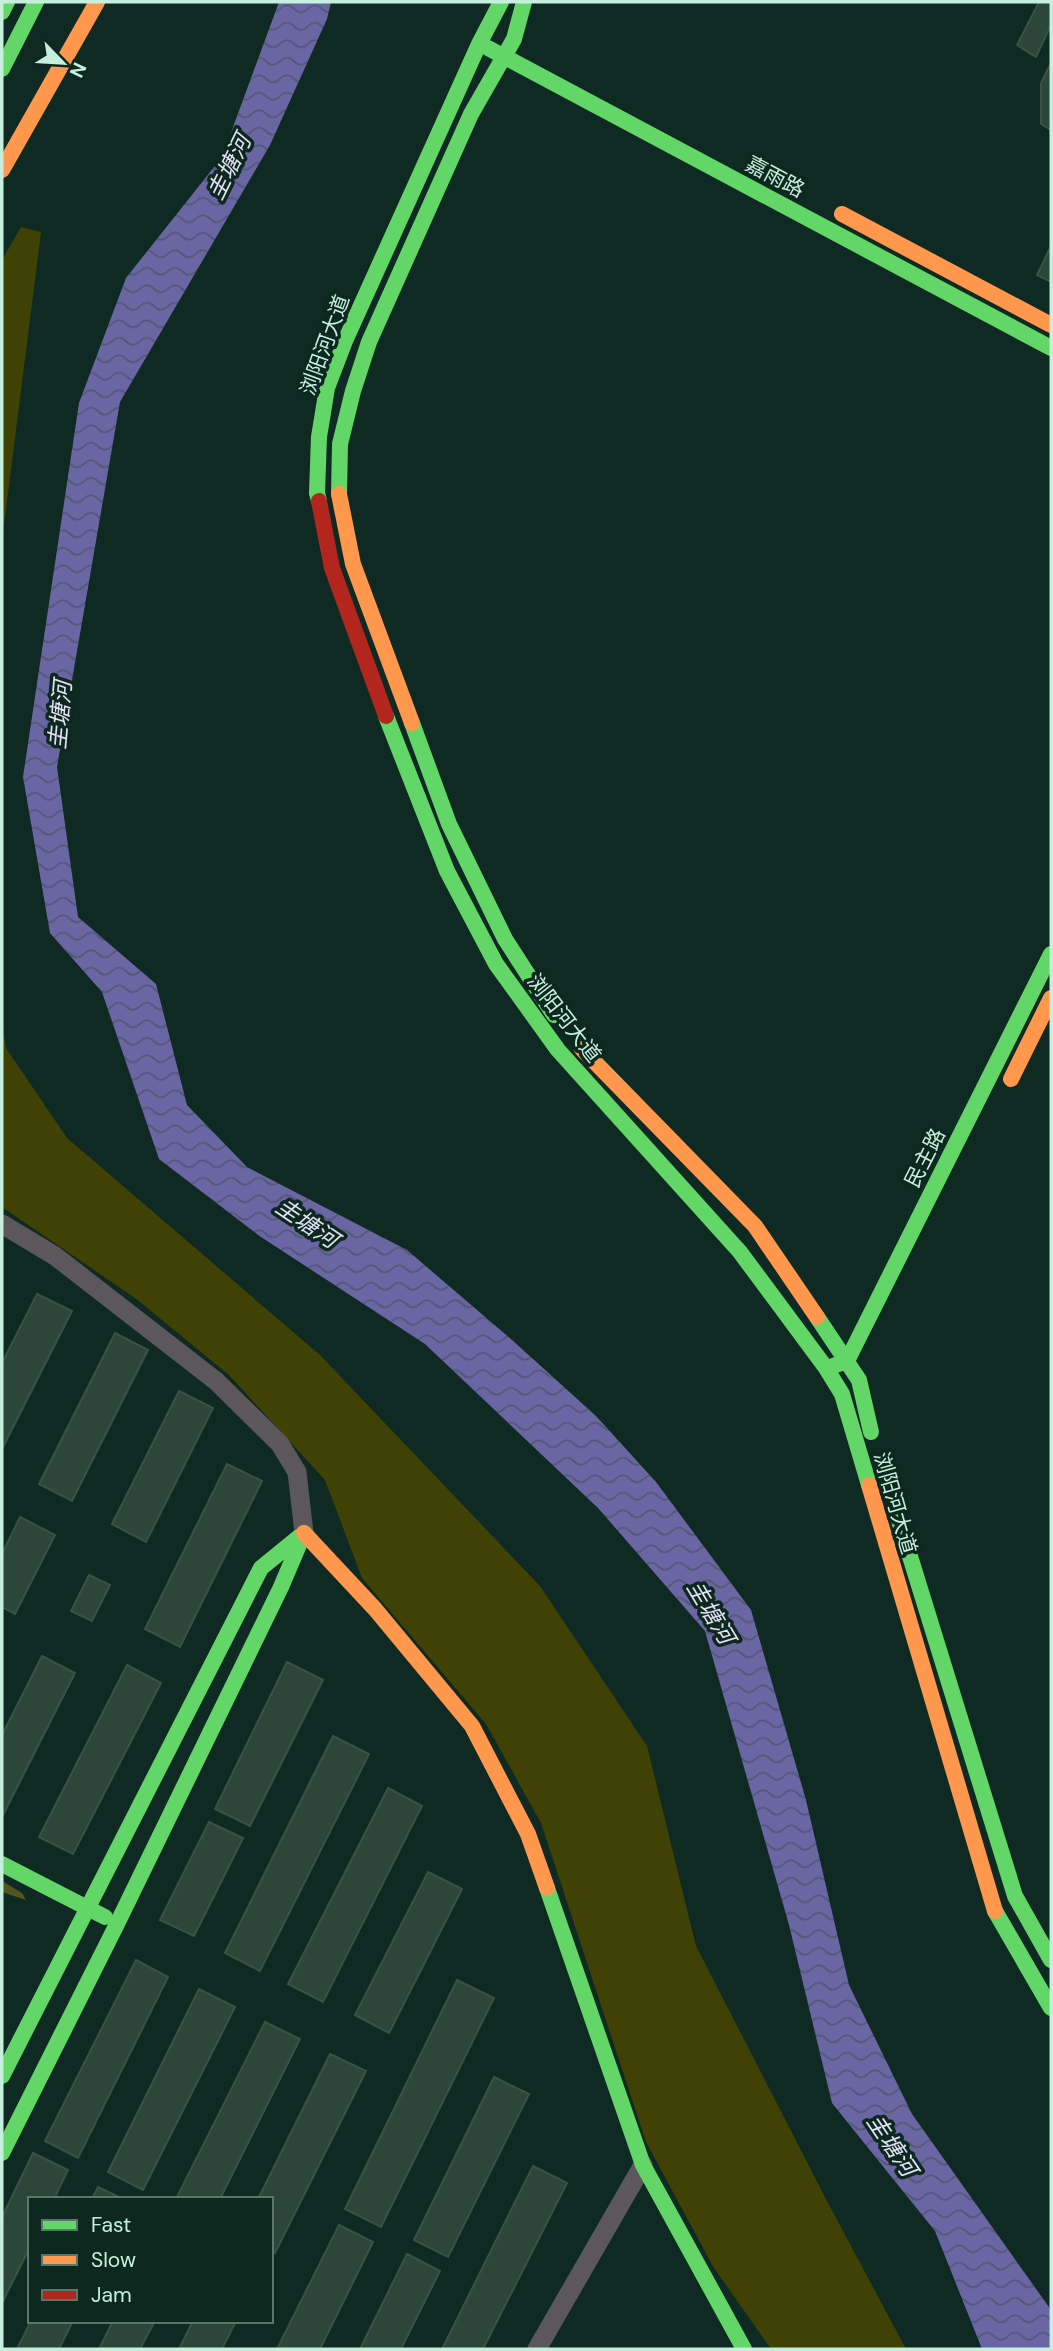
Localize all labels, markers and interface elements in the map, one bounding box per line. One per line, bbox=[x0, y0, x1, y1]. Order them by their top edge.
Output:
north arrow bbox=[28, 28, 98, 98]
text: N bbox=[64, 58, 92, 82]
water label: 圭塘河 bbox=[200, 126, 259, 205]
street label: 嘉雨路 bbox=[741, 150, 809, 204]
street label: 浏阳河大道 bbox=[294, 291, 356, 399]
water label: 圭塘河 bbox=[42, 675, 78, 751]
street label: 浏阳河大道 bbox=[521, 968, 607, 1068]
street label: 民主路 bbox=[898, 1124, 952, 1192]
water label: 圭塘河 bbox=[270, 1191, 347, 1257]
street label: 浏阳河大道 bbox=[867, 1449, 923, 1557]
water label: 圭塘河 bbox=[680, 1575, 744, 1653]
water label: 圭塘河 bbox=[860, 2108, 926, 2185]
legend bbox=[28, 2197, 273, 2323]
text: Fast bbox=[91, 2211, 131, 2239]
text: Slow bbox=[91, 2246, 136, 2274]
text: Jam bbox=[91, 2281, 132, 2309]

